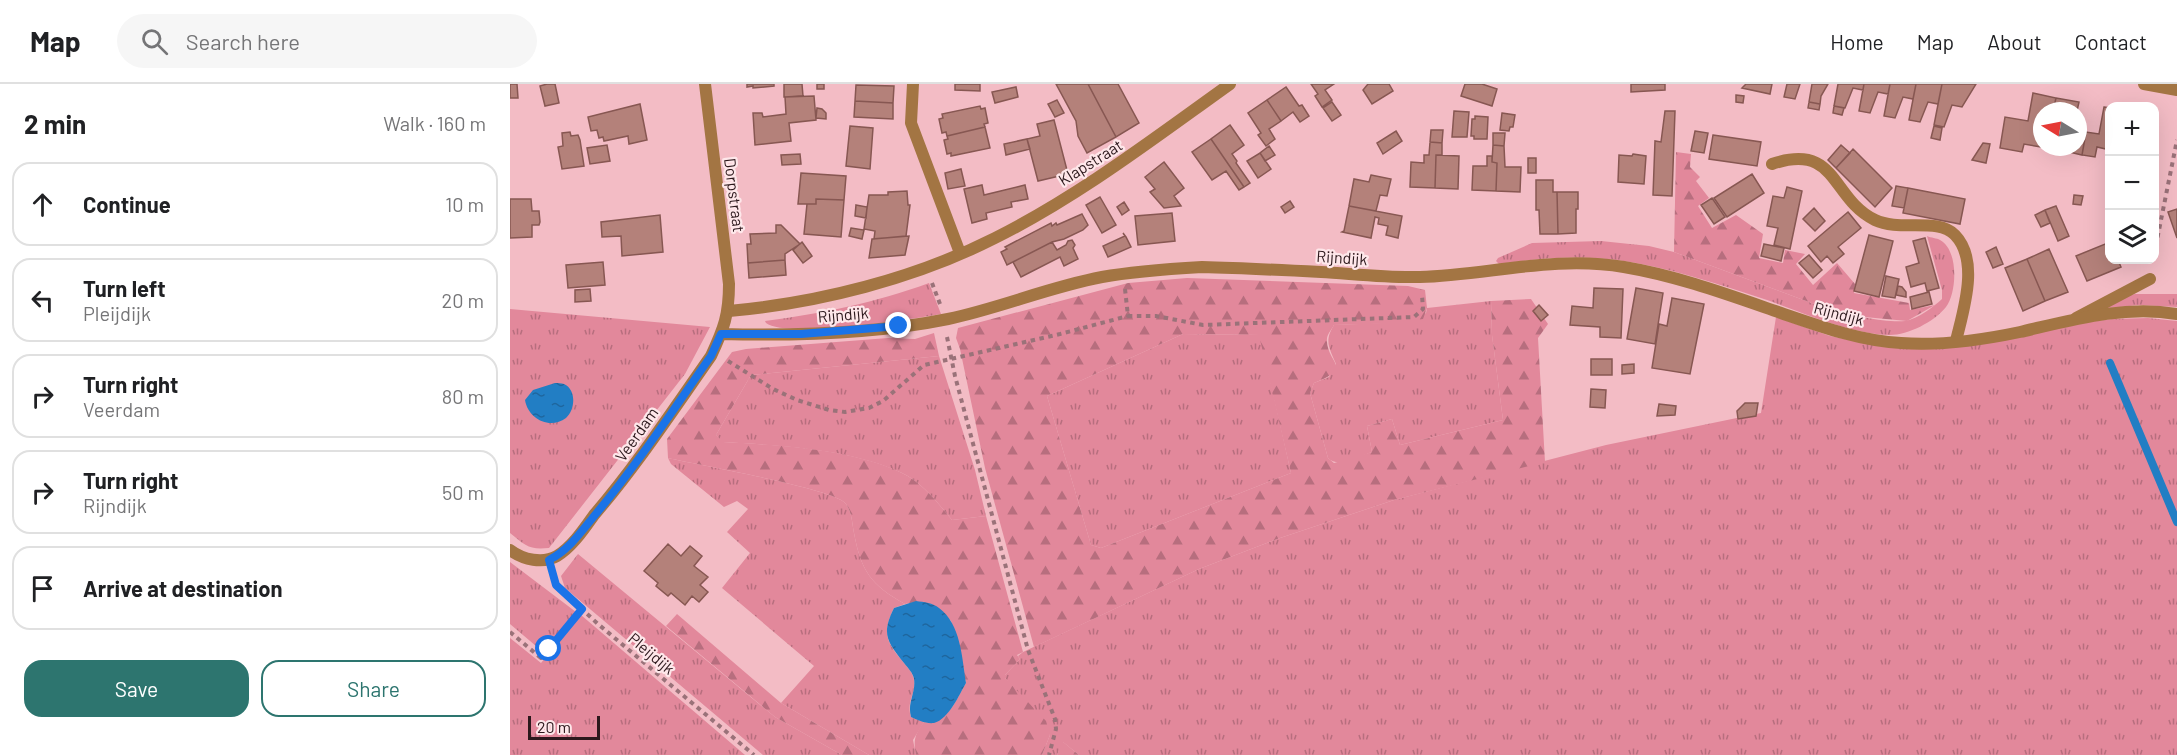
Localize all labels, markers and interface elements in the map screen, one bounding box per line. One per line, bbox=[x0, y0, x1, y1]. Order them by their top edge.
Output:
search box bbox=[117, 14, 537, 68]
text: Map bbox=[30, 24, 81, 58]
icon: search bbox=[138, 25, 171, 58]
text: Search here bbox=[186, 28, 300, 54]
text: Home bbox=[1830, 29, 1884, 54]
text: Map bbox=[1917, 29, 1954, 54]
text: About bbox=[1987, 29, 2042, 54]
text: Contact bbox=[2075, 29, 2147, 54]
north arrow bbox=[2033, 102, 2087, 156]
map controls bbox=[2105, 102, 2159, 264]
button: + bbox=[2105, 102, 2159, 156]
text: 2 min bbox=[24, 108, 86, 139]
text: Walk · 160 m bbox=[383, 111, 486, 135]
street label: Klapstraat bbox=[1054, 135, 1126, 189]
button: − bbox=[2105, 156, 2159, 210]
street label: Dorpstraat bbox=[721, 157, 749, 233]
icon: ahead bbox=[26, 188, 59, 221]
text: Continue bbox=[83, 191, 171, 217]
text: 10 m bbox=[445, 192, 484, 216]
button: layers bbox=[2105, 210, 2159, 264]
street label: Rijndijk bbox=[1316, 246, 1368, 268]
text: Turn left bbox=[83, 275, 166, 301]
icon: left bbox=[26, 284, 59, 317]
text: 20 m bbox=[441, 288, 484, 312]
street label: Rijndijk bbox=[1812, 297, 1866, 329]
text: Pleijdijk bbox=[83, 301, 151, 325]
street label: Rijndijk bbox=[817, 302, 869, 326]
route end bbox=[885, 312, 911, 338]
text: Turn right bbox=[83, 371, 178, 397]
icon: right bbox=[26, 380, 59, 413]
text: 80 m bbox=[442, 384, 484, 408]
text: Veerdam bbox=[83, 397, 160, 421]
street label: Veerdam bbox=[611, 403, 661, 465]
text: Turn right bbox=[83, 467, 178, 493]
icon: right bbox=[26, 476, 59, 509]
text: 50 m bbox=[442, 480, 484, 504]
text: Rijndijk bbox=[83, 493, 147, 517]
icon: arrive bbox=[26, 572, 59, 605]
text: Arrive at destination bbox=[83, 575, 282, 601]
street label: Pleijdijk bbox=[625, 628, 679, 678]
route start bbox=[535, 635, 561, 661]
button: Save bbox=[24, 660, 249, 717]
button: Share bbox=[261, 660, 486, 717]
scale bar bbox=[528, 713, 600, 740]
text: 20 m bbox=[537, 717, 571, 736]

